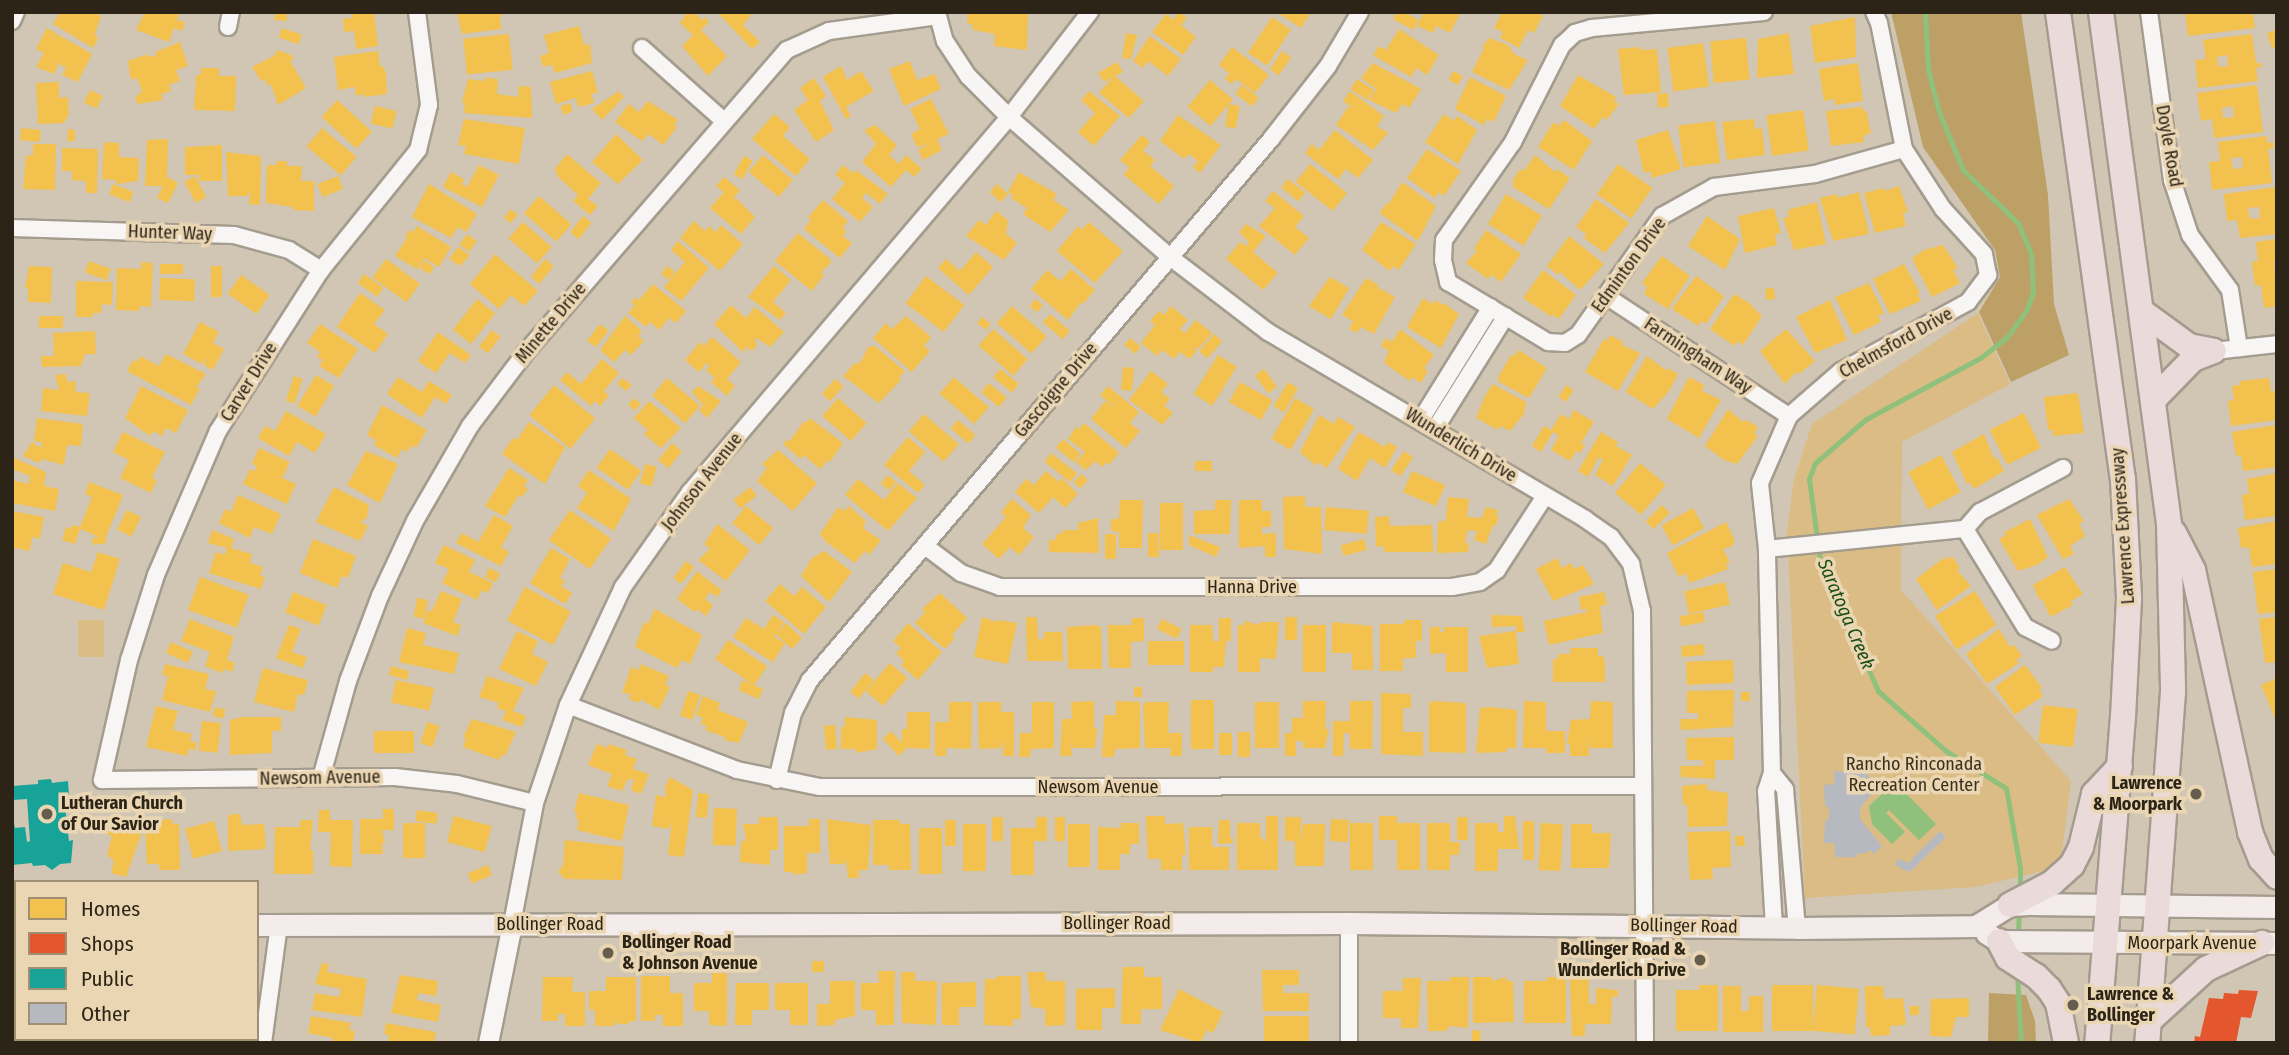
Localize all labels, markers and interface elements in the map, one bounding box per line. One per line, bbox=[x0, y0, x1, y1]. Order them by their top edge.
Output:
street label: Doyle Road bbox=[2151, 103, 2187, 189]
street label: Edminton Drive bbox=[1587, 213, 1671, 317]
street label: Hunter Way bbox=[127, 221, 213, 245]
street label: Minette Drive bbox=[511, 278, 591, 368]
street label: Chelmsford Drive bbox=[1836, 303, 1956, 383]
street label: Farmingham Way bbox=[1640, 313, 1756, 399]
street label: Carver Drive bbox=[216, 338, 282, 426]
street label: Gascoigne Drive bbox=[1010, 338, 1102, 442]
street label: Wunderlich Drive bbox=[1402, 403, 1520, 487]
street label: Johnson Avenue bbox=[657, 429, 747, 535]
street label: Lawrence Expressway bbox=[2107, 447, 2139, 605]
water label: Saratoga Creek bbox=[1813, 555, 1879, 673]
street label: Hanna Drive bbox=[1207, 576, 1297, 598]
park label: Rancho Rinconada Recreation Center bbox=[1846, 754, 1982, 796]
street label: Newsom Avenue bbox=[259, 766, 381, 790]
place label: Lawrence & Moorpark bbox=[2093, 773, 2182, 816]
street label: Newsom Avenue bbox=[1038, 776, 1158, 798]
marker: Lawrence & Moorpark bbox=[2188, 786, 2204, 802]
place label: Lutheran Church of Our Savior bbox=[61, 793, 183, 836]
marker: Lutheran Church of Our Savior bbox=[39, 806, 55, 822]
legend bbox=[14, 880, 259, 1041]
text: Homes bbox=[81, 896, 140, 922]
street label: Bollinger Road bbox=[1063, 912, 1171, 934]
street label: Bollinger Road bbox=[496, 913, 604, 935]
street label: Bollinger Road bbox=[1630, 914, 1738, 938]
text: Shops bbox=[81, 931, 134, 957]
place label: Bollinger Road & Johnson Avenue bbox=[622, 932, 758, 974]
street label: Moorpark Avenue bbox=[2127, 932, 2257, 954]
place label: Bollinger Road & Wunderlich Drive bbox=[1558, 939, 1686, 982]
marker: Bollinger Road & Johnson Avenue bbox=[600, 945, 616, 961]
marker: Bollinger Road & Wunderlich Drive bbox=[1692, 952, 1708, 968]
text: Public bbox=[81, 966, 133, 992]
place label: Lawrence & Bollinger bbox=[2087, 984, 2174, 1026]
marker: Lawrence & Bollinger bbox=[2065, 997, 2081, 1013]
text: Other bbox=[81, 1001, 130, 1027]

